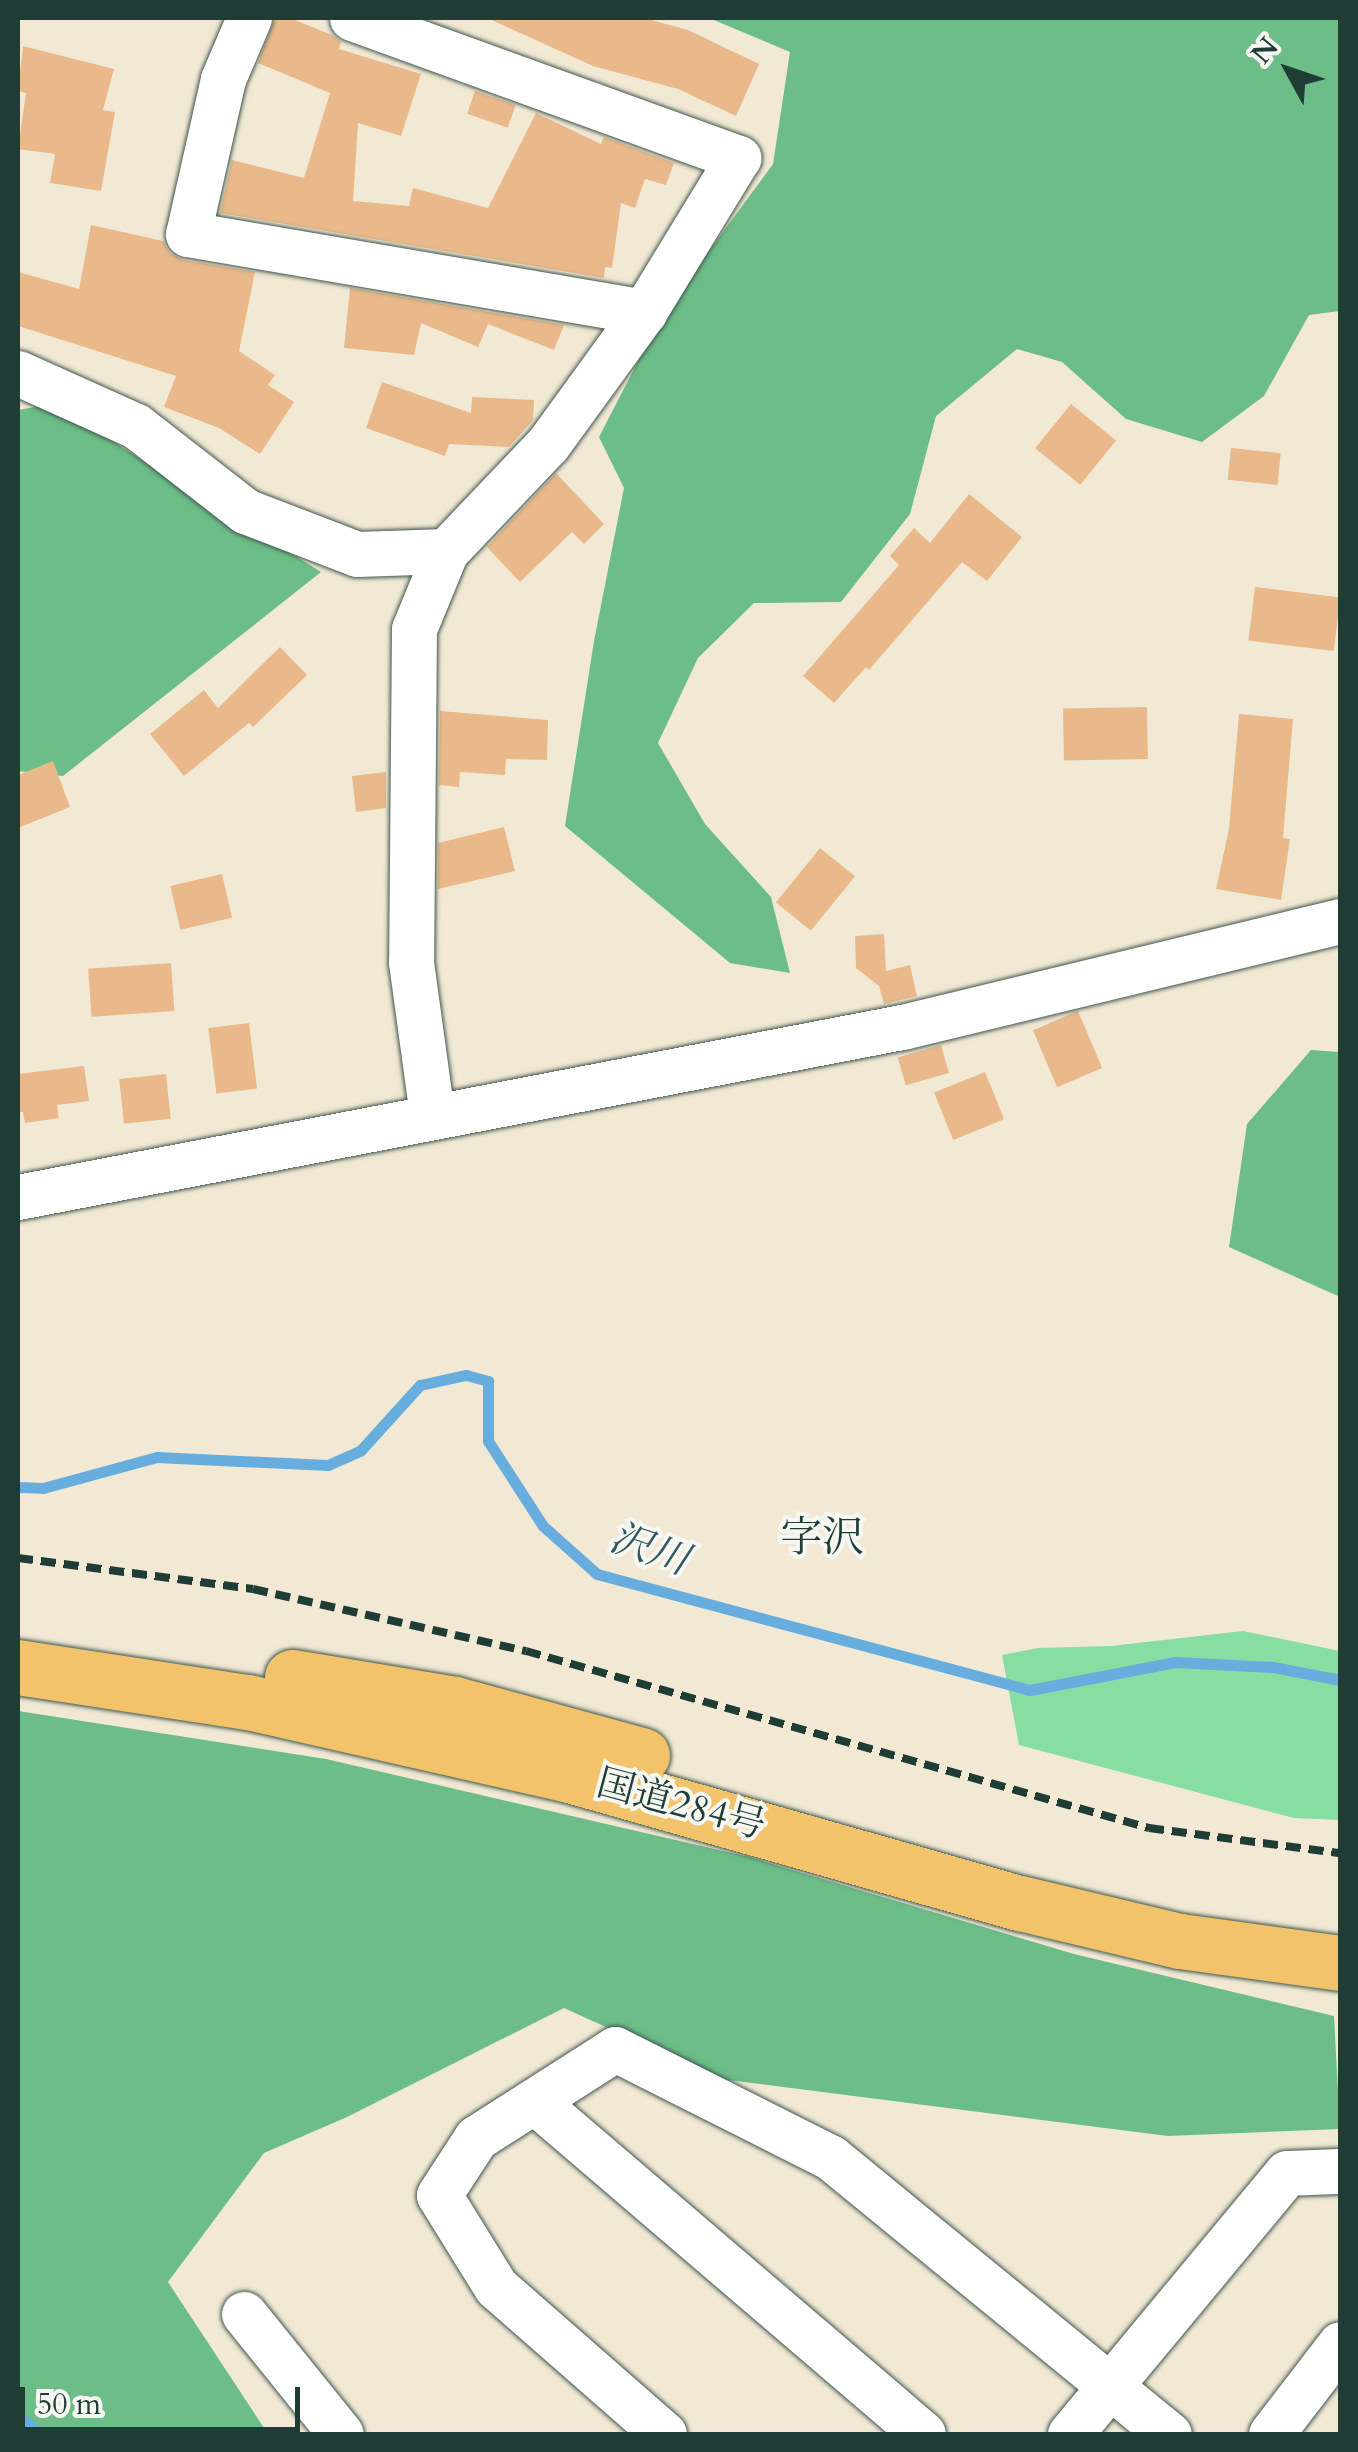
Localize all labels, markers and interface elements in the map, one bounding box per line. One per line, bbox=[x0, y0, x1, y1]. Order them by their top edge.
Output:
north arrow bbox=[1238, 20, 1338, 120]
text: N bbox=[1243, 29, 1287, 72]
district label: 字沢 bbox=[780, 1513, 864, 1563]
water label: 沢川 bbox=[603, 1514, 695, 1586]
street label: 国道284号 bbox=[592, 1761, 770, 1849]
scale bar bbox=[25, 2367, 305, 2429]
text: 50 m bbox=[37, 2384, 101, 2425]

